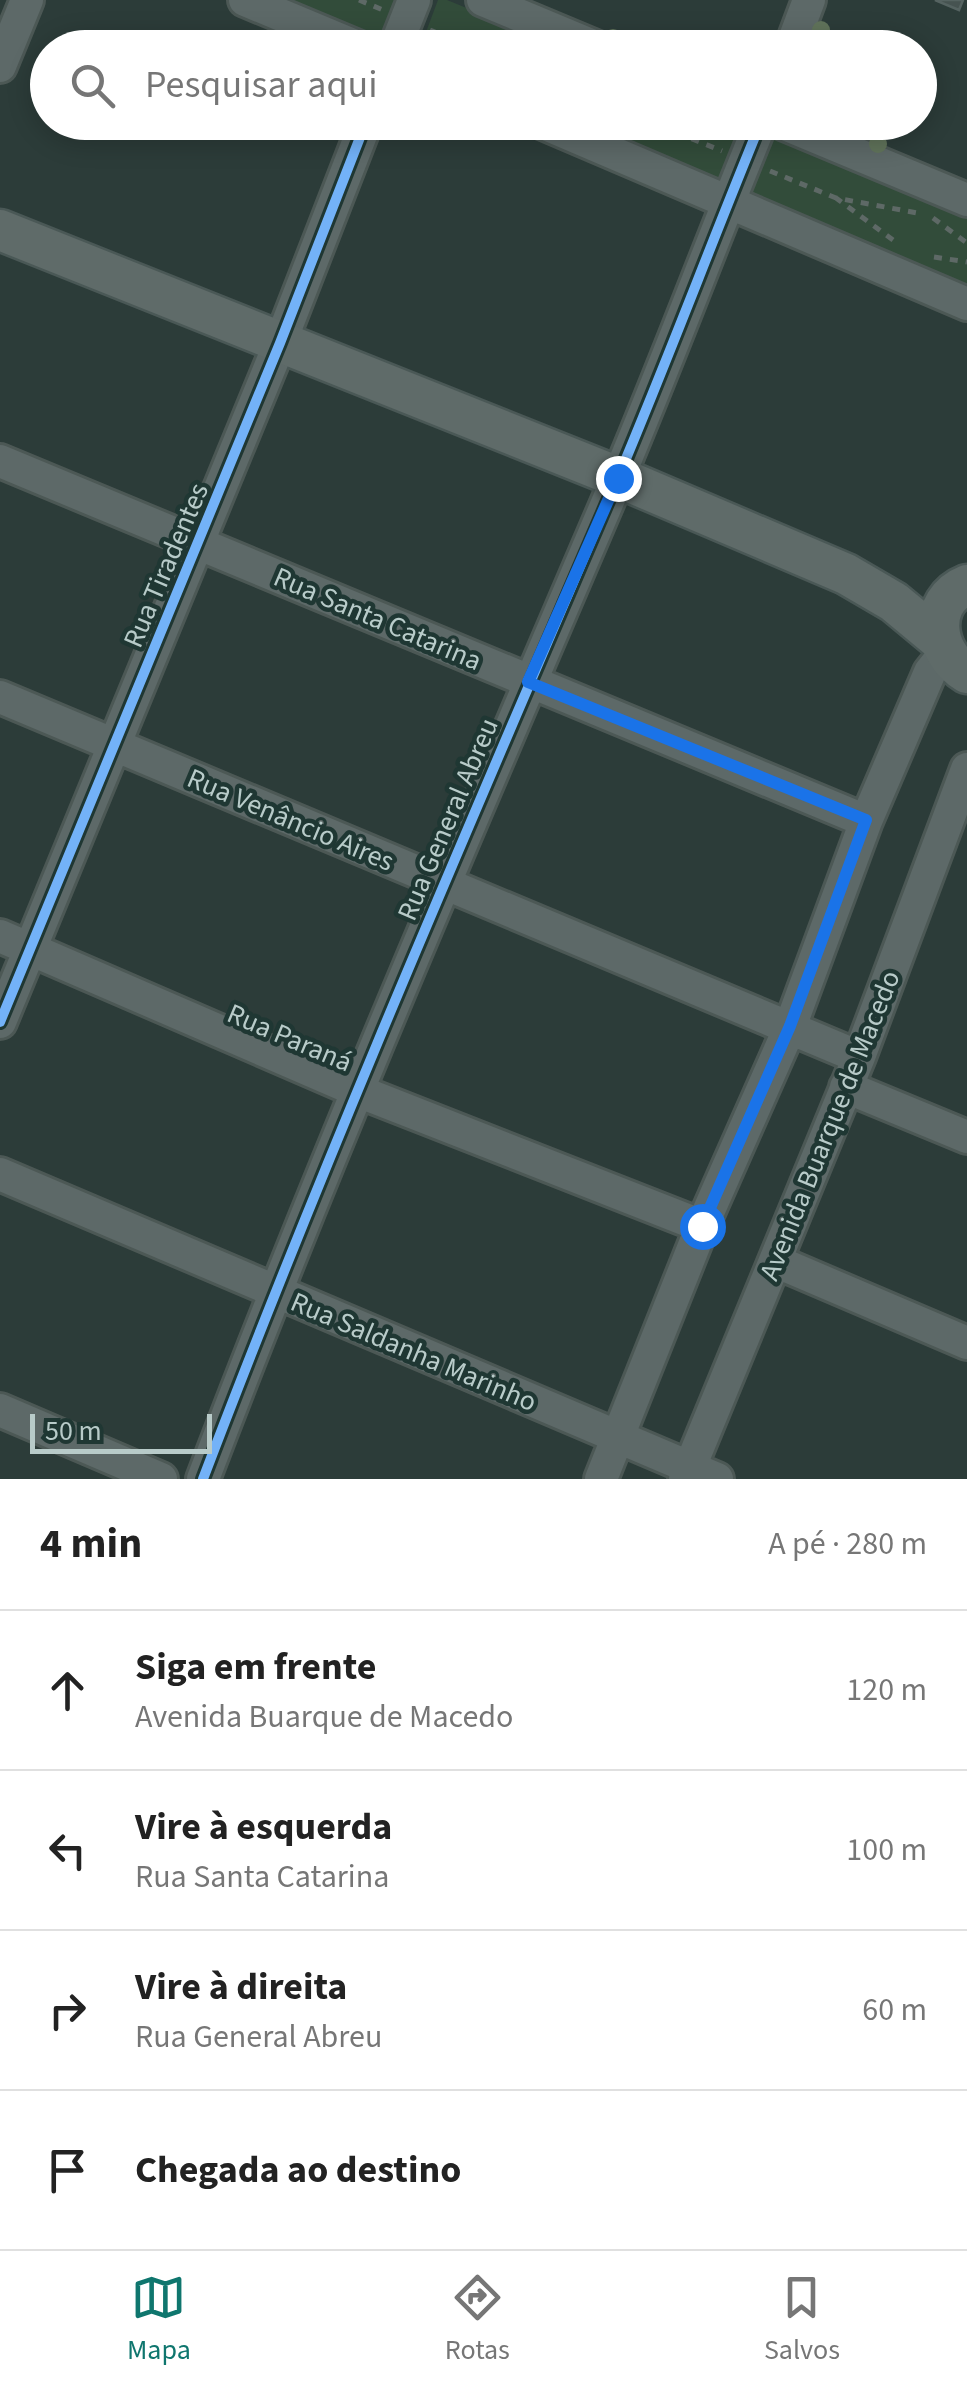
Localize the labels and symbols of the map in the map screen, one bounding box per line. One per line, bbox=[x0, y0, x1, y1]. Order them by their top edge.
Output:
route end bbox=[596, 456, 642, 502]
street label: Rua Tiradentes bbox=[113, 477, 219, 654]
street label: Rua Santa Catarina bbox=[267, 557, 488, 681]
street label: Rua General Abreu bbox=[387, 712, 509, 927]
street label: Rua Venâncio Aires bbox=[181, 758, 400, 882]
street label: Avenida Buarque de Macedo bbox=[749, 964, 910, 1286]
street label: Rua Paraná bbox=[221, 994, 358, 1082]
route start bbox=[680, 1204, 726, 1250]
street label: Rua Saldanha Marinho bbox=[284, 1282, 543, 1422]
scale bar bbox=[30, 1409, 212, 1454]

